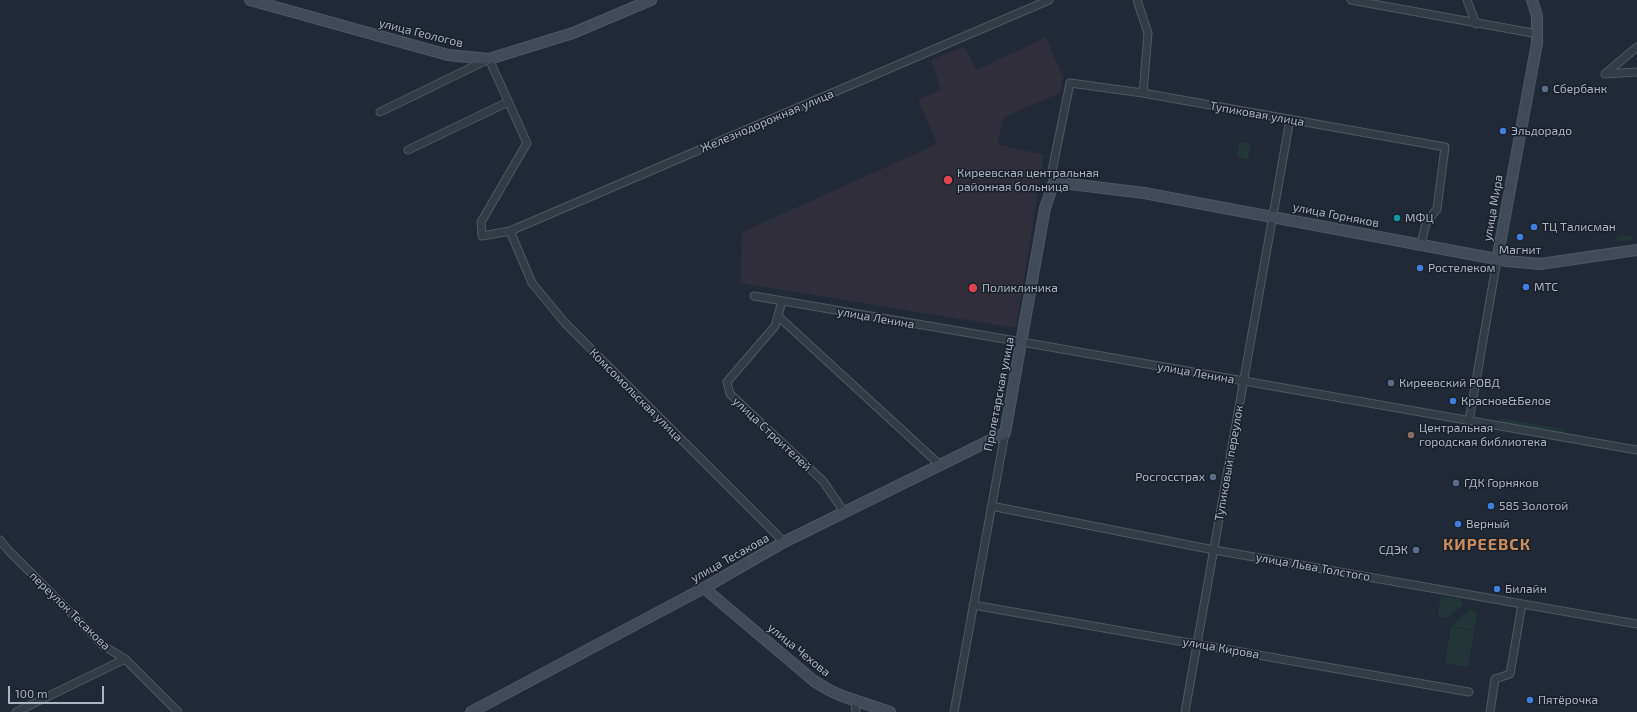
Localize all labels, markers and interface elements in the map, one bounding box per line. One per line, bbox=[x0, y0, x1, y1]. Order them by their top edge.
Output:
street label: улица Геологов bbox=[377, 16, 465, 50]
place label: Сбербанк bbox=[1553, 82, 1607, 96]
marker: Сбербанк bbox=[1540, 84, 1550, 94]
street label: Железнодорожная улица bbox=[698, 86, 836, 156]
street label: Тупиковая улица bbox=[1209, 99, 1305, 129]
place label: Эльдорадо bbox=[1511, 124, 1572, 138]
marker: Эльдорадо bbox=[1498, 126, 1508, 136]
place label: Киреевская центральная районная больница bbox=[957, 166, 1099, 194]
marker: Киреевская центральная районная больница bbox=[942, 174, 954, 186]
street label: улица Мира bbox=[1480, 174, 1506, 242]
street label: улица Горняков bbox=[1292, 200, 1380, 230]
place label: МФЦ bbox=[1405, 211, 1434, 225]
marker: МФЦ bbox=[1392, 213, 1402, 223]
place label: ТЦ Талисман bbox=[1542, 220, 1616, 234]
marker: ТЦ Талисман bbox=[1529, 222, 1539, 232]
marker: Магнит bbox=[1515, 232, 1525, 242]
place label: Магнит bbox=[1499, 243, 1541, 257]
place label: Ростелеком bbox=[1428, 261, 1495, 275]
marker: Ростелеком bbox=[1415, 263, 1425, 273]
place label: МТС bbox=[1534, 280, 1558, 294]
place label: Поликлиника bbox=[982, 281, 1058, 295]
marker: Поликлиника bbox=[967, 282, 979, 294]
marker: МТС bbox=[1521, 282, 1531, 292]
street label: улица Ленина bbox=[836, 304, 916, 332]
street label: Пролетарская улица bbox=[981, 336, 1017, 452]
street label: Комсомольская улица bbox=[586, 345, 686, 445]
street label: улица Ленина bbox=[1156, 359, 1236, 387]
place label: Киреевский РОВД bbox=[1399, 376, 1500, 390]
marker: Киреевский РОВД bbox=[1386, 378, 1396, 388]
street label: улица Строителей bbox=[730, 394, 814, 474]
place label: Красное&Белое bbox=[1461, 394, 1551, 408]
marker: Красное&Белое bbox=[1448, 396, 1458, 406]
street label: Тупиковый переулок bbox=[1212, 404, 1246, 522]
place label: Центральная городская библиотека bbox=[1419, 421, 1547, 449]
marker: Центральная городская библиотека bbox=[1406, 430, 1416, 440]
place label: Росгосстрах bbox=[1135, 470, 1205, 484]
marker: Росгосстрах bbox=[1208, 472, 1218, 482]
place label: ГДК Горняков bbox=[1464, 476, 1539, 490]
marker: ГДК Горняков bbox=[1451, 478, 1461, 488]
place label: 585 Золотой bbox=[1499, 499, 1568, 513]
marker: 585 Золотой bbox=[1486, 501, 1496, 511]
place label: Верный bbox=[1466, 517, 1510, 531]
marker: Верный bbox=[1453, 519, 1463, 529]
street label: улица Тесакова bbox=[688, 531, 772, 585]
district label: КИРЕЕВСК bbox=[1443, 535, 1531, 555]
place label: СДЭК bbox=[1379, 543, 1408, 557]
marker: СДЭК bbox=[1411, 545, 1421, 555]
street label: улица Льва Толстого bbox=[1255, 550, 1371, 584]
street label: переулок Тесакова bbox=[27, 569, 113, 653]
place label: Билайн bbox=[1505, 582, 1547, 596]
marker: Билайн bbox=[1492, 584, 1502, 594]
street label: улица Чехова bbox=[765, 620, 833, 680]
street label: улица Кирова bbox=[1182, 634, 1260, 662]
scale bar bbox=[10, 678, 106, 704]
text: 100 m bbox=[15, 686, 47, 700]
place label: Пятёрочка bbox=[1538, 693, 1598, 707]
marker: Пятёрочка bbox=[1525, 695, 1535, 705]

